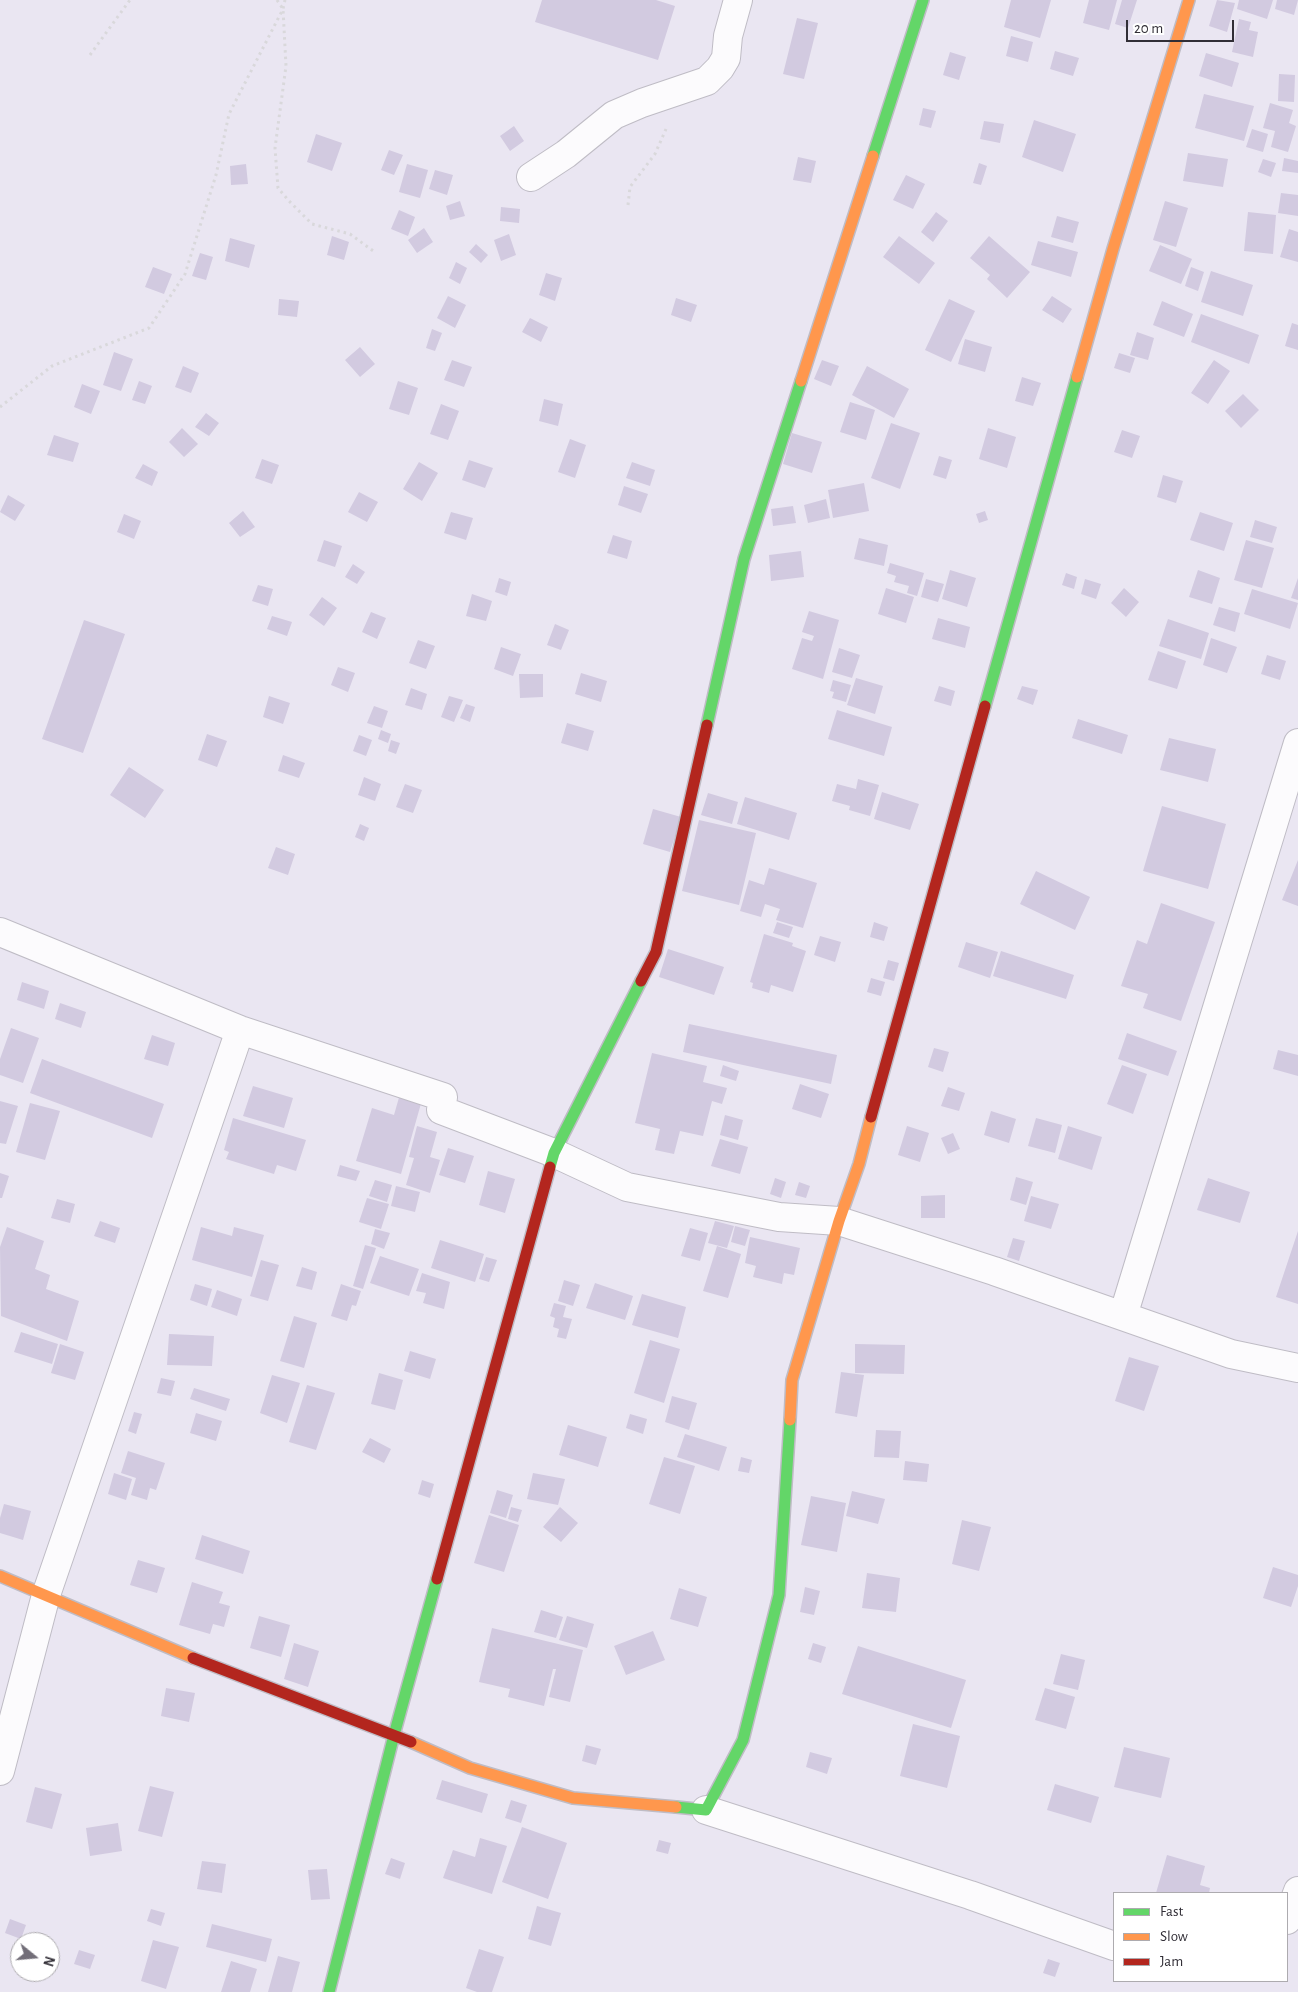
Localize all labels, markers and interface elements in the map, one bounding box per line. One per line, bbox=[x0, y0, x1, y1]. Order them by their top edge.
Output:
scale bar bbox=[1128, 10, 1236, 42]
text: 20 m bbox=[1134, 21, 1163, 36]
legend bbox=[1113, 1892, 1288, 1982]
text: Fast bbox=[1160, 1904, 1183, 1919]
text: Slow bbox=[1160, 1929, 1188, 1944]
north arrow bbox=[10, 1932, 60, 1982]
text: N bbox=[40, 1954, 57, 1968]
text: Jam bbox=[1160, 1954, 1183, 1969]

